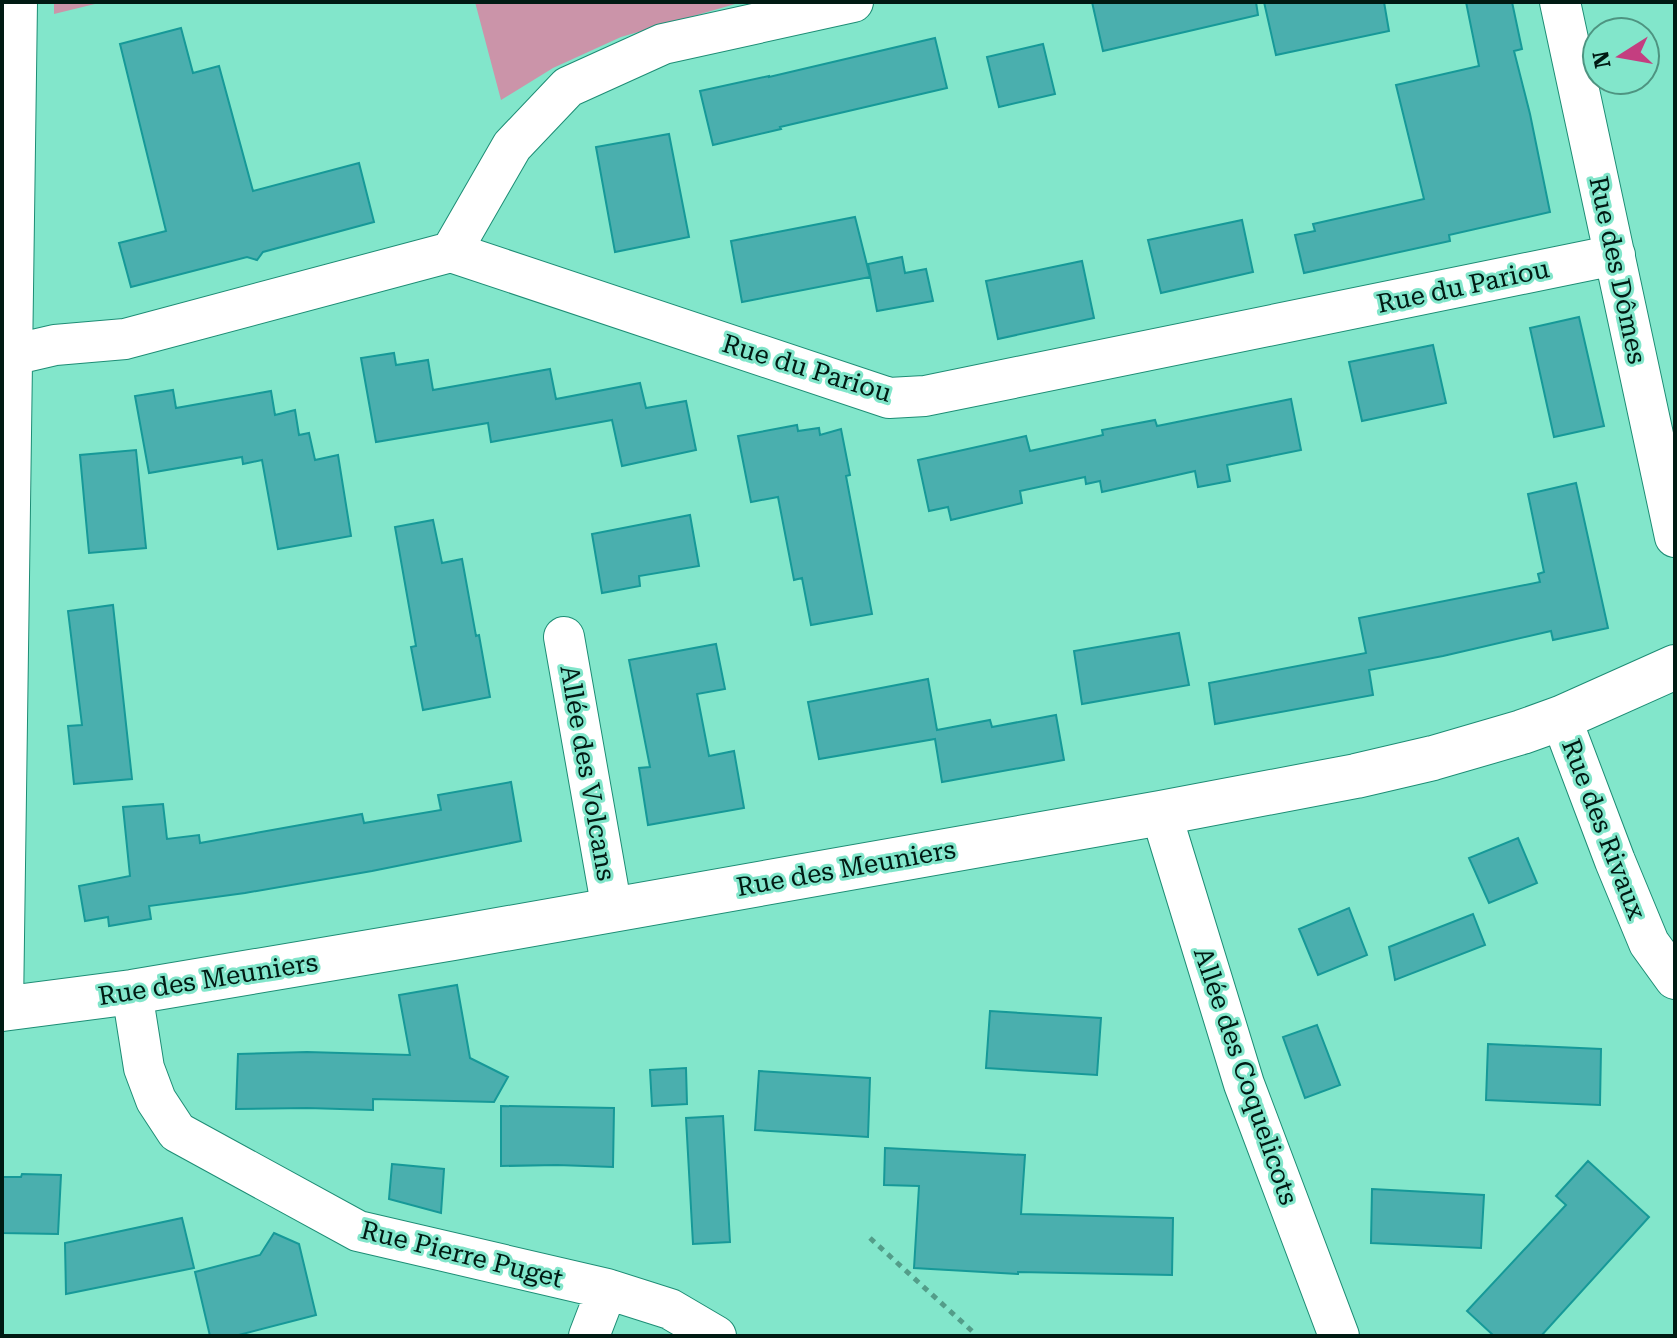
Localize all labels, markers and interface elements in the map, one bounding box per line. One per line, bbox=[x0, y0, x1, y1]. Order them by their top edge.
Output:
north arrow bbox=[1581, 16, 1661, 96]
text: N bbox=[1588, 49, 1616, 70]
street label: Rue des Dômes bbox=[1583, 173, 1653, 367]
street label: Rue du Pariou bbox=[1374, 253, 1552, 319]
street label: Rue du Pariou bbox=[719, 328, 895, 408]
street label: Allée des Volcans bbox=[554, 663, 622, 883]
street label: Rue des Rivaux bbox=[1556, 735, 1652, 923]
street label: Rue des Meuniers bbox=[734, 834, 958, 902]
street label: Allée des Coquelicots bbox=[1188, 943, 1304, 1209]
street label: Rue des Meuniers bbox=[96, 947, 320, 1011]
street label: Rue Pierre Puget bbox=[358, 1214, 567, 1294]

